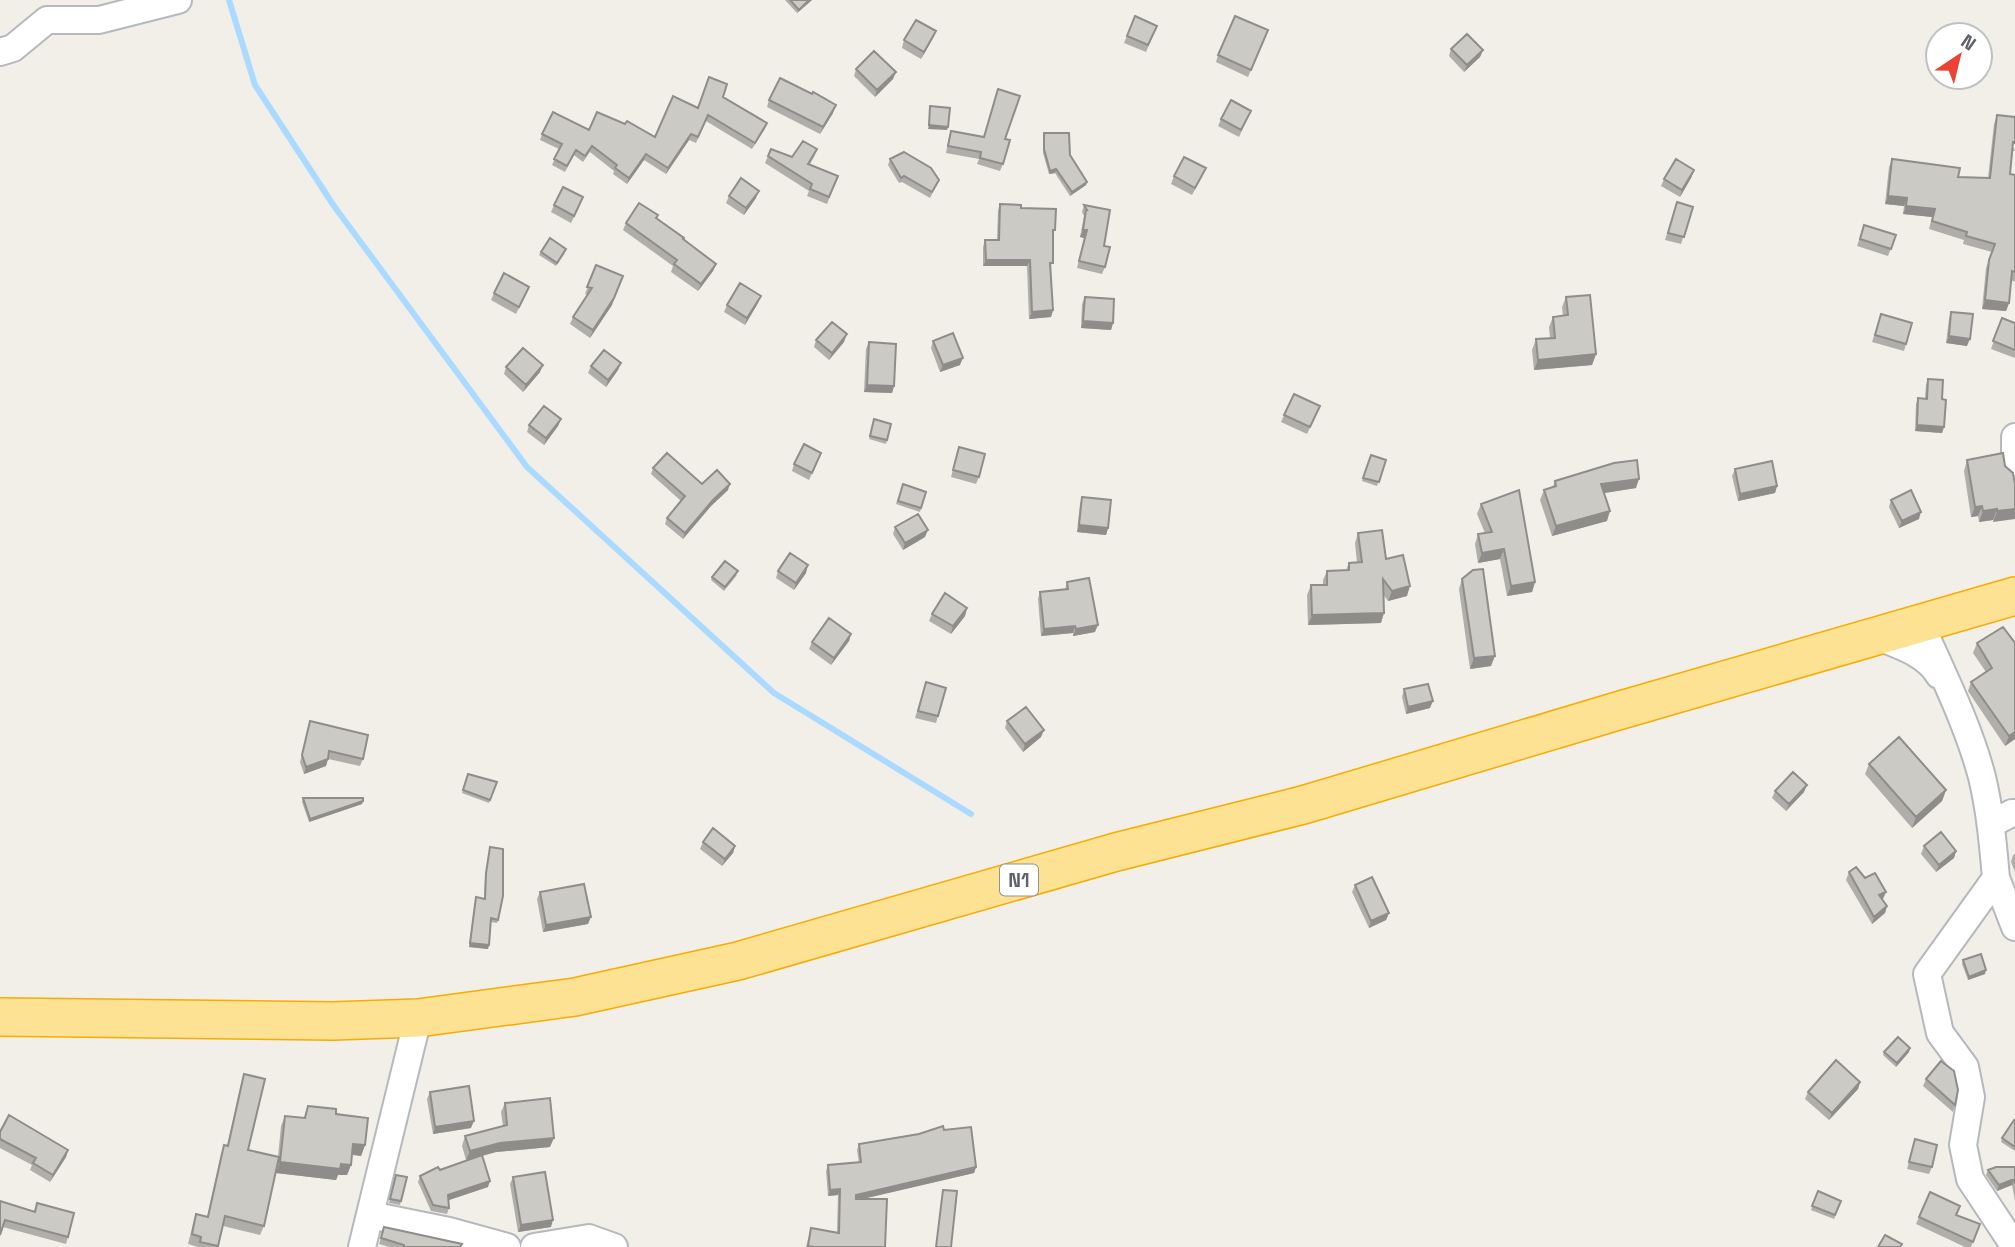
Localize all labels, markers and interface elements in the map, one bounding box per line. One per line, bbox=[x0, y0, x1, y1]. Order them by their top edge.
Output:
north arrow bbox=[1924, 21, 1994, 91]
text: N bbox=[1956, 29, 1981, 56]
road number: N1 bbox=[1000, 864, 1038, 895]

